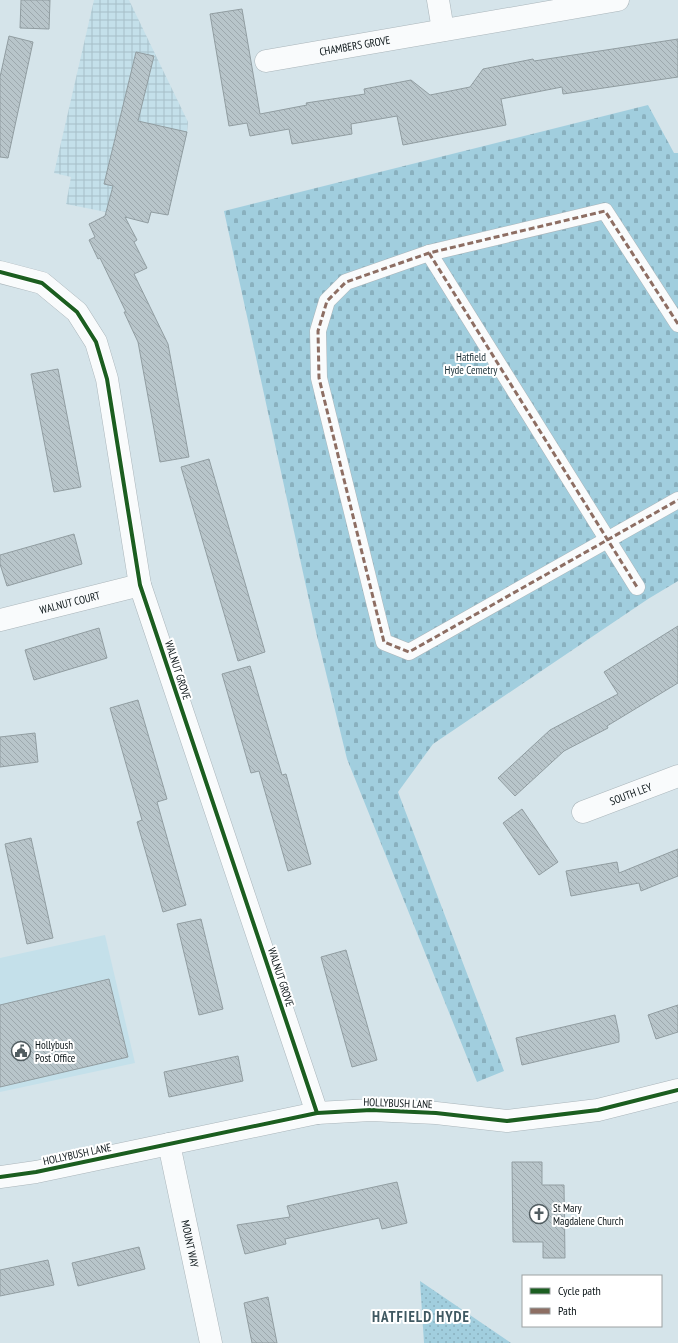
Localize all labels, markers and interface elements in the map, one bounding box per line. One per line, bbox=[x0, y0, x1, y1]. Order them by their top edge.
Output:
street label: CHAMBERS GROVE bbox=[318, 33, 391, 59]
park label: Hatfield Hyde Cemetry bbox=[445, 350, 498, 377]
street label: WALNUT COURT bbox=[38, 588, 102, 617]
street label: WALNUT GROVE bbox=[162, 639, 194, 702]
street label: SOUTH LEY bbox=[608, 780, 654, 808]
street label: WALNUT GROVE bbox=[265, 946, 297, 1009]
place label: Hollybush Post Office bbox=[35, 1038, 76, 1065]
public building icon: Hollybush Post Office bbox=[10, 1040, 32, 1062]
street label: HOLLYBUSH LANE bbox=[363, 1095, 433, 1111]
street label: HOLLYBUSH LANE bbox=[42, 1140, 113, 1168]
place label: St Mary Magdalene Church bbox=[553, 1201, 624, 1228]
church icon: St Mary Magdalene Church bbox=[528, 1203, 550, 1225]
street label: MOUNT WAY bbox=[178, 1219, 202, 1269]
legend bbox=[522, 1275, 662, 1327]
text: Cycle path bbox=[558, 1283, 601, 1298]
text: Path bbox=[558, 1303, 576, 1318]
district label: HATFIELD HYDE bbox=[372, 1307, 470, 1326]

